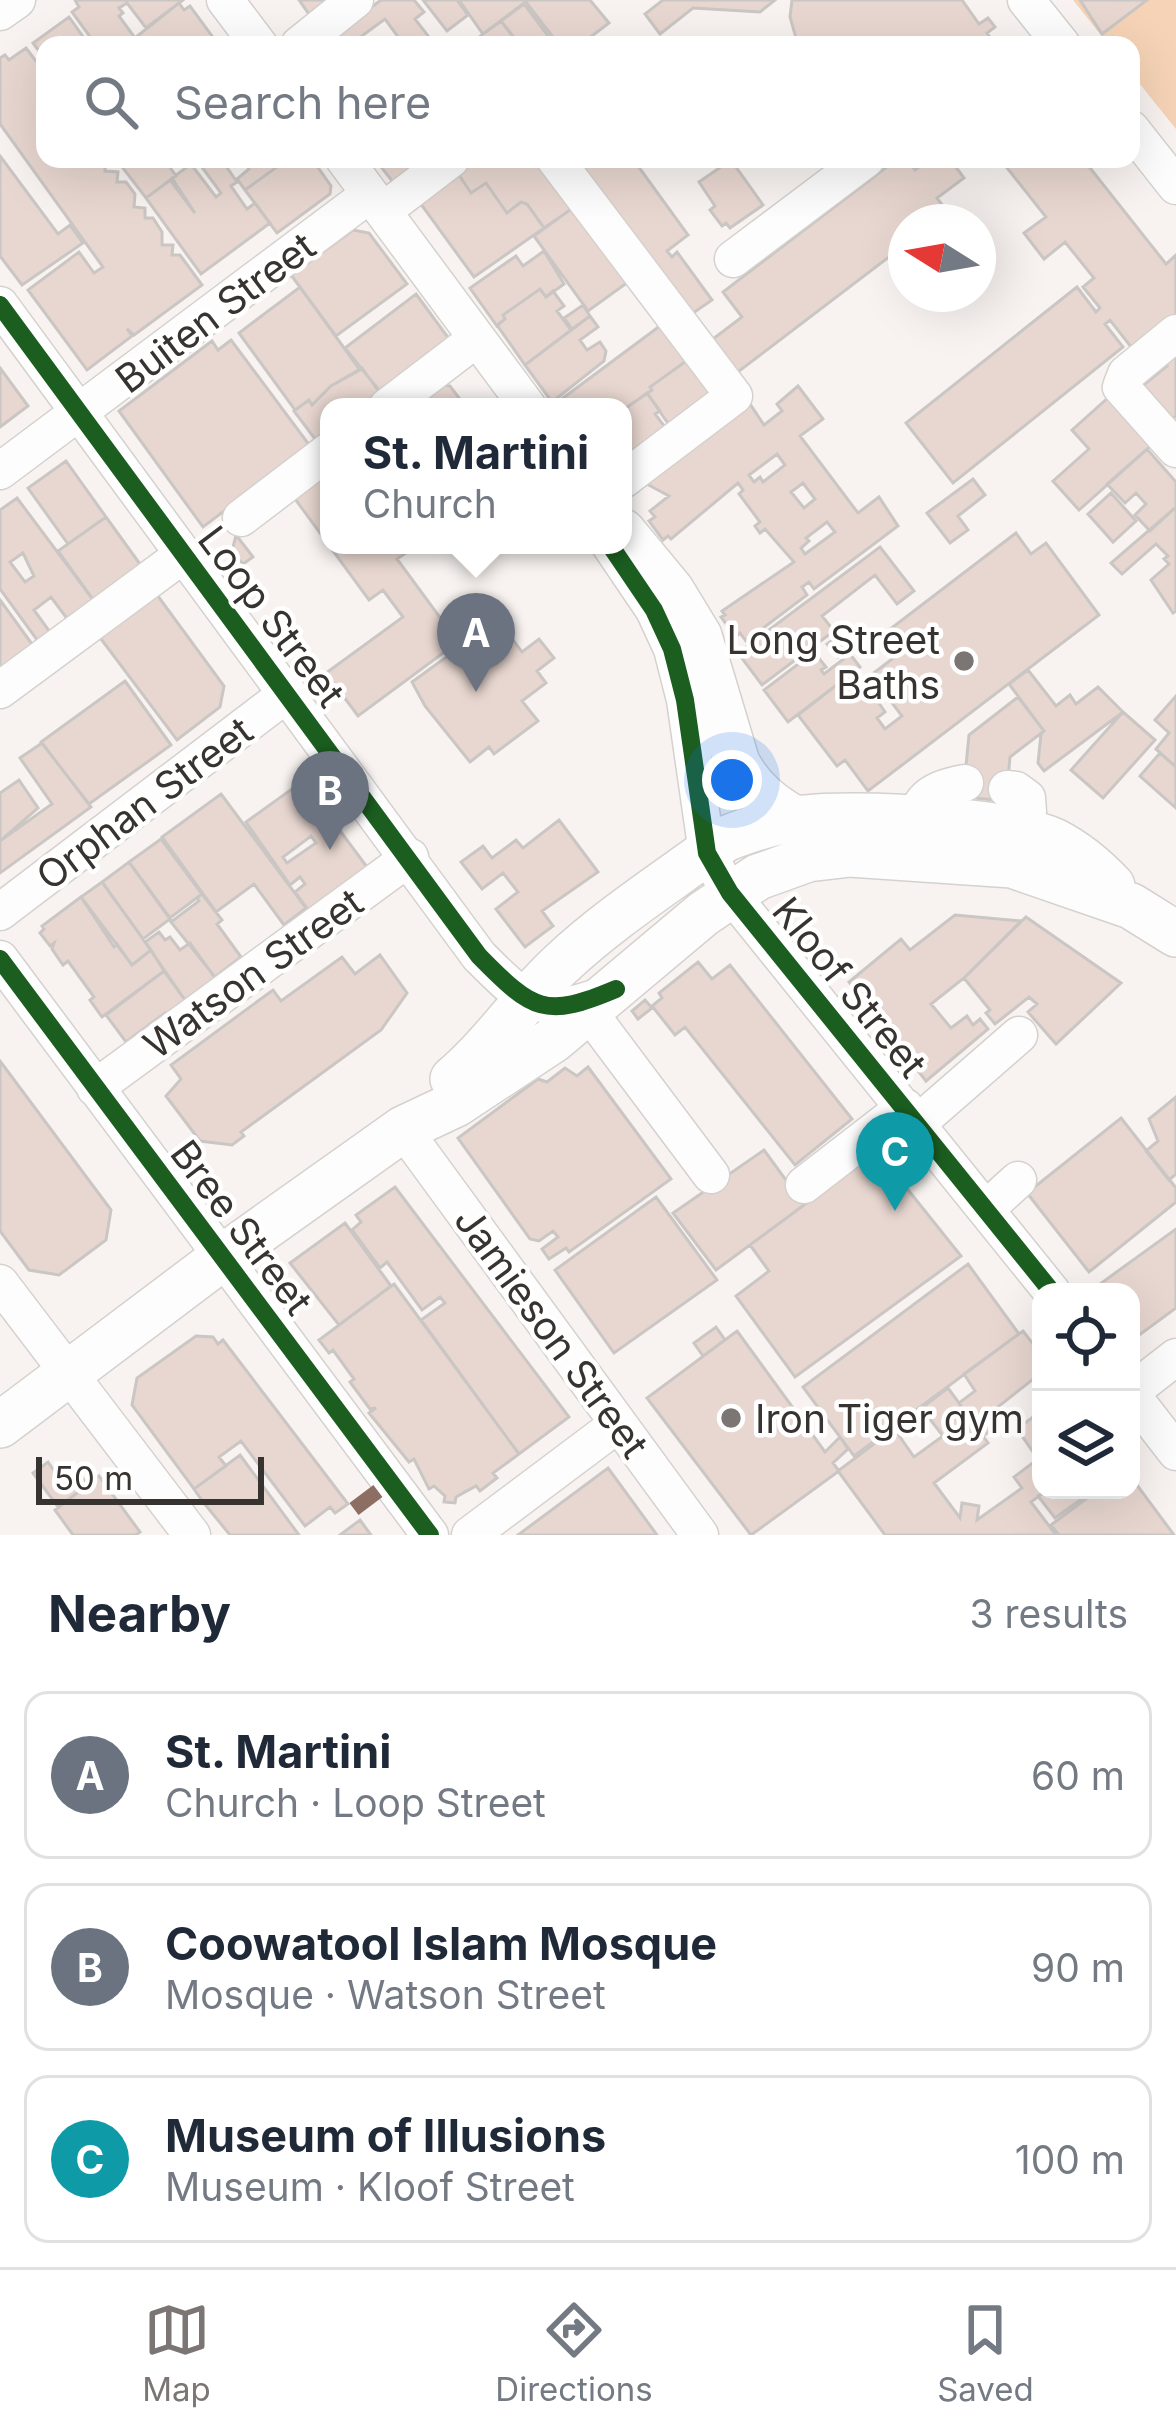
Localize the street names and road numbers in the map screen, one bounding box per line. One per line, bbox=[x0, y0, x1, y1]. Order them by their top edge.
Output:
street label: Buiten Street bbox=[106, 222, 324, 402]
street label: Loop Street bbox=[189, 517, 355, 715]
street label: Orphan Street bbox=[27, 707, 261, 899]
street label: Watson Street bbox=[135, 878, 371, 1068]
street label: Kloof Street bbox=[763, 888, 937, 1086]
street label: Bree Street bbox=[161, 1131, 323, 1323]
street label: Jamieson Street bbox=[445, 1197, 659, 1467]

